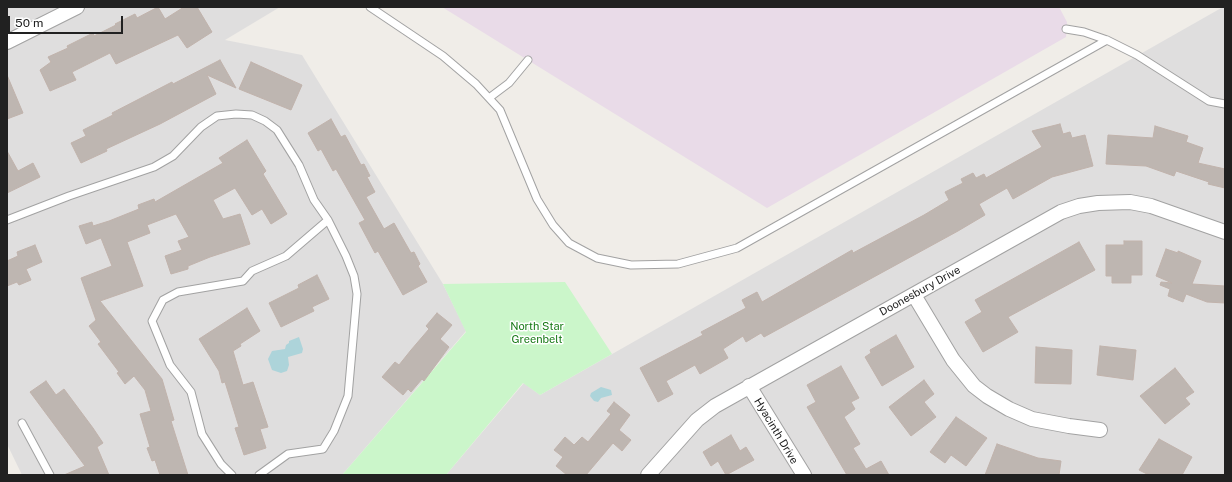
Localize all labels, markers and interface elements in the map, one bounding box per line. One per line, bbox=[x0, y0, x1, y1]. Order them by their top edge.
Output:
scale bar bbox=[10, 8, 125, 34]
text: 50 m bbox=[15, 16, 43, 30]
street label: Doonesbury Drive bbox=[877, 263, 963, 319]
park label: North Star Greenbelt bbox=[510, 320, 564, 346]
street label: Hyacinth Drive bbox=[751, 396, 801, 466]

